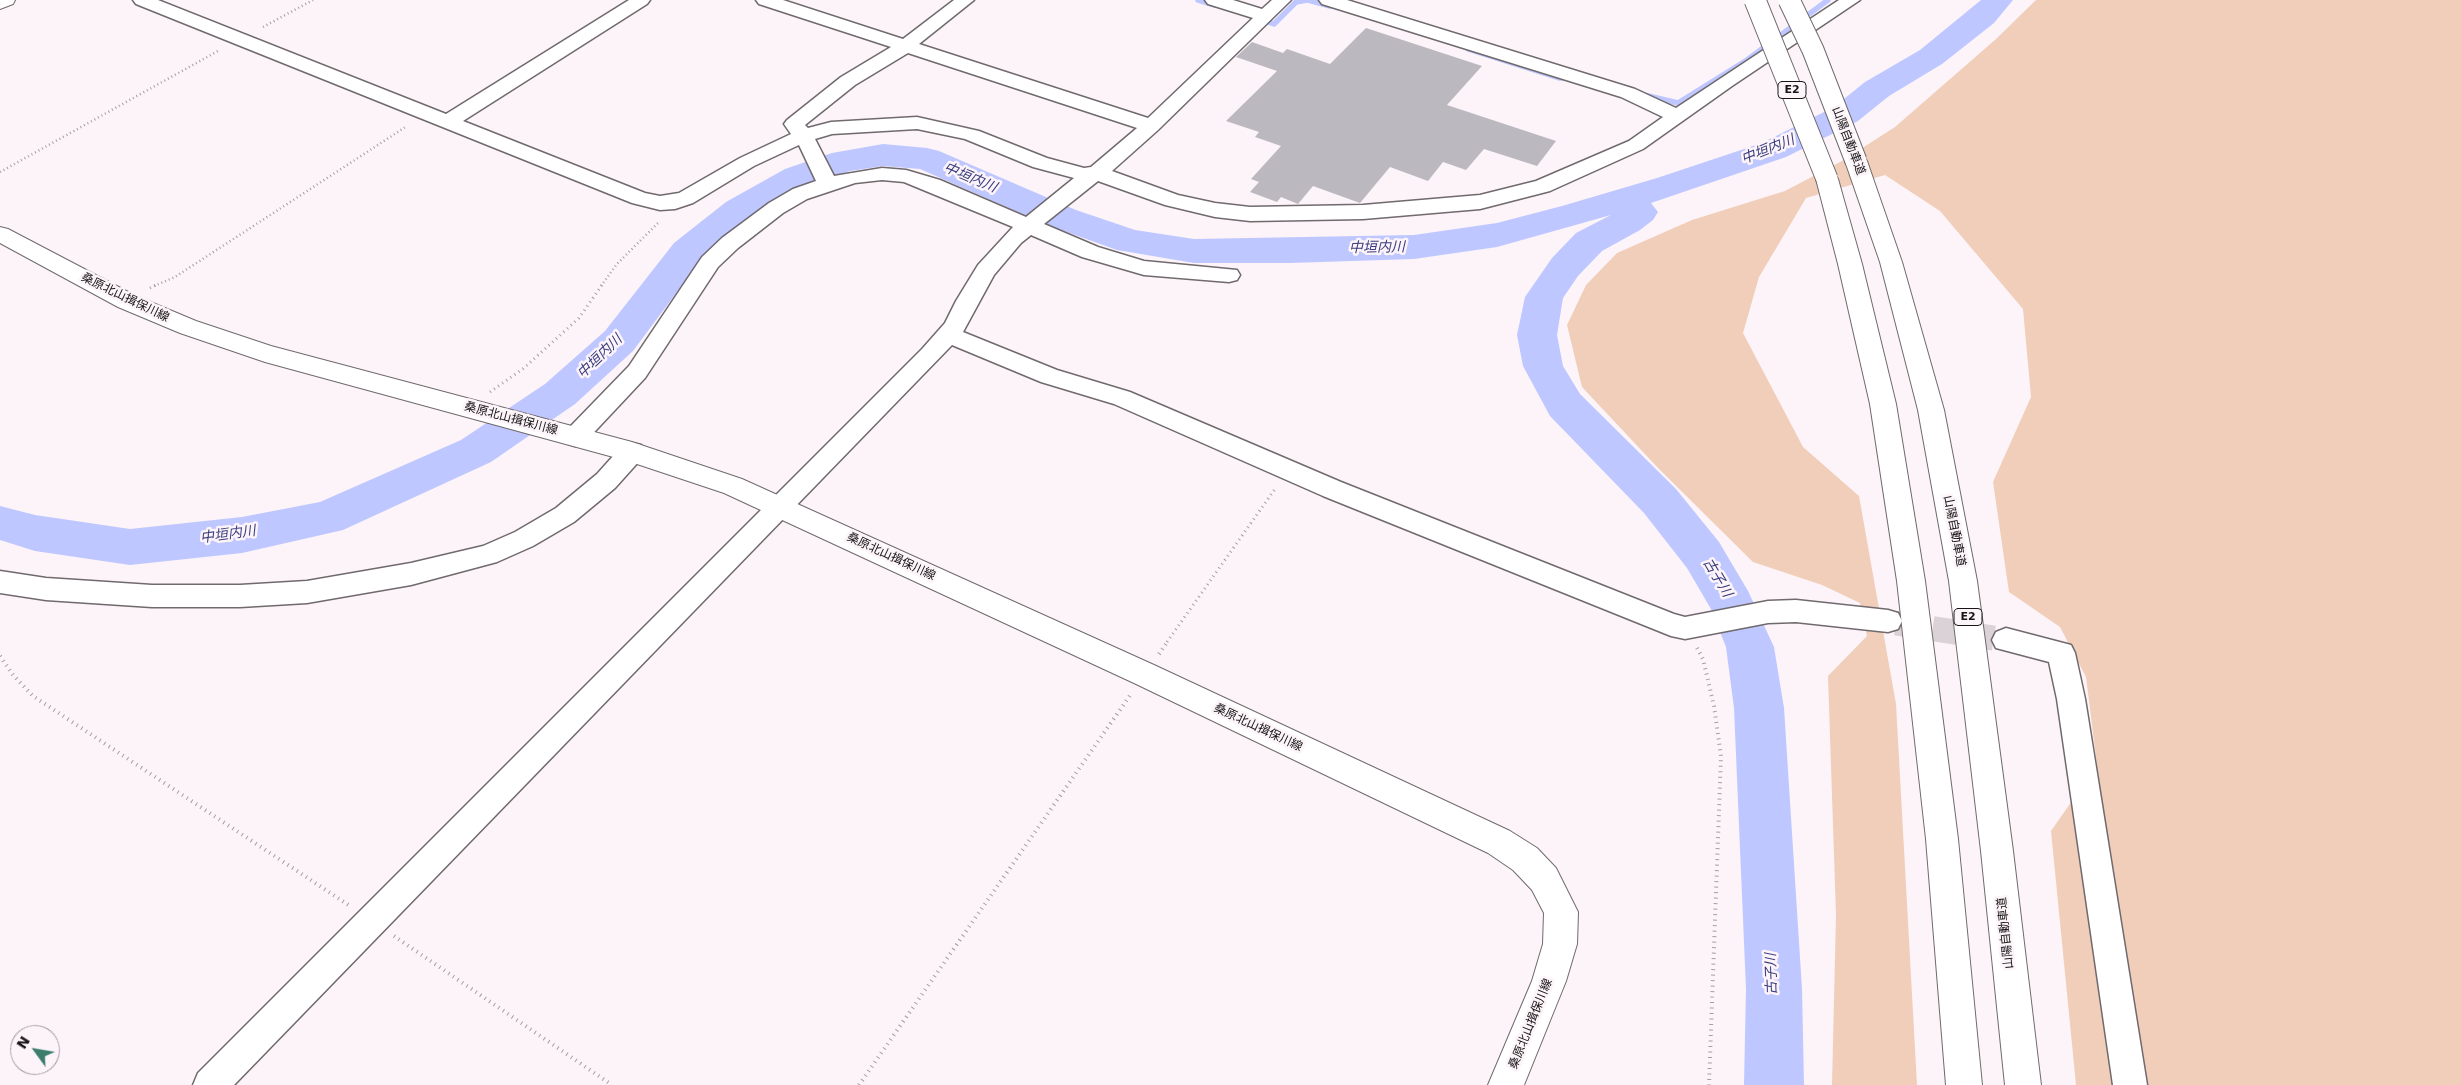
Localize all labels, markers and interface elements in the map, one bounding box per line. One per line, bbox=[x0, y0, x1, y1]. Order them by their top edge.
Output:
road number: E2 bbox=[1778, 82, 1806, 98]
street label: 山陽自動車道 bbox=[1828, 105, 1868, 177]
water label: 中垣内川 bbox=[1739, 132, 1797, 168]
water label: 中垣内川 bbox=[941, 159, 999, 197]
water label: 中垣内川 bbox=[1349, 239, 1405, 257]
street label: 桑原北山揖保川線 bbox=[79, 270, 171, 326]
water label: 中垣内川 bbox=[574, 332, 626, 382]
street label: 桑原北山揖保川線 bbox=[463, 400, 559, 438]
street label: 山陽自動車道 bbox=[1940, 494, 1968, 568]
water label: 中垣内川 bbox=[199, 523, 257, 547]
street label: 桑原北山揖保川線 bbox=[844, 530, 938, 584]
water label: 古子川 bbox=[1699, 556, 1735, 600]
road number: E2 bbox=[1954, 608, 1982, 626]
street label: 桑原北山揖保川線 bbox=[1211, 701, 1305, 755]
street label: 山陽自動車道 bbox=[1995, 896, 2017, 970]
water label: 古子川 bbox=[1763, 953, 1781, 995]
street label: 桑原北山揖保川線 bbox=[1506, 977, 1556, 1071]
north arrow bbox=[10, 1025, 60, 1075]
text: N bbox=[13, 1033, 33, 1052]

